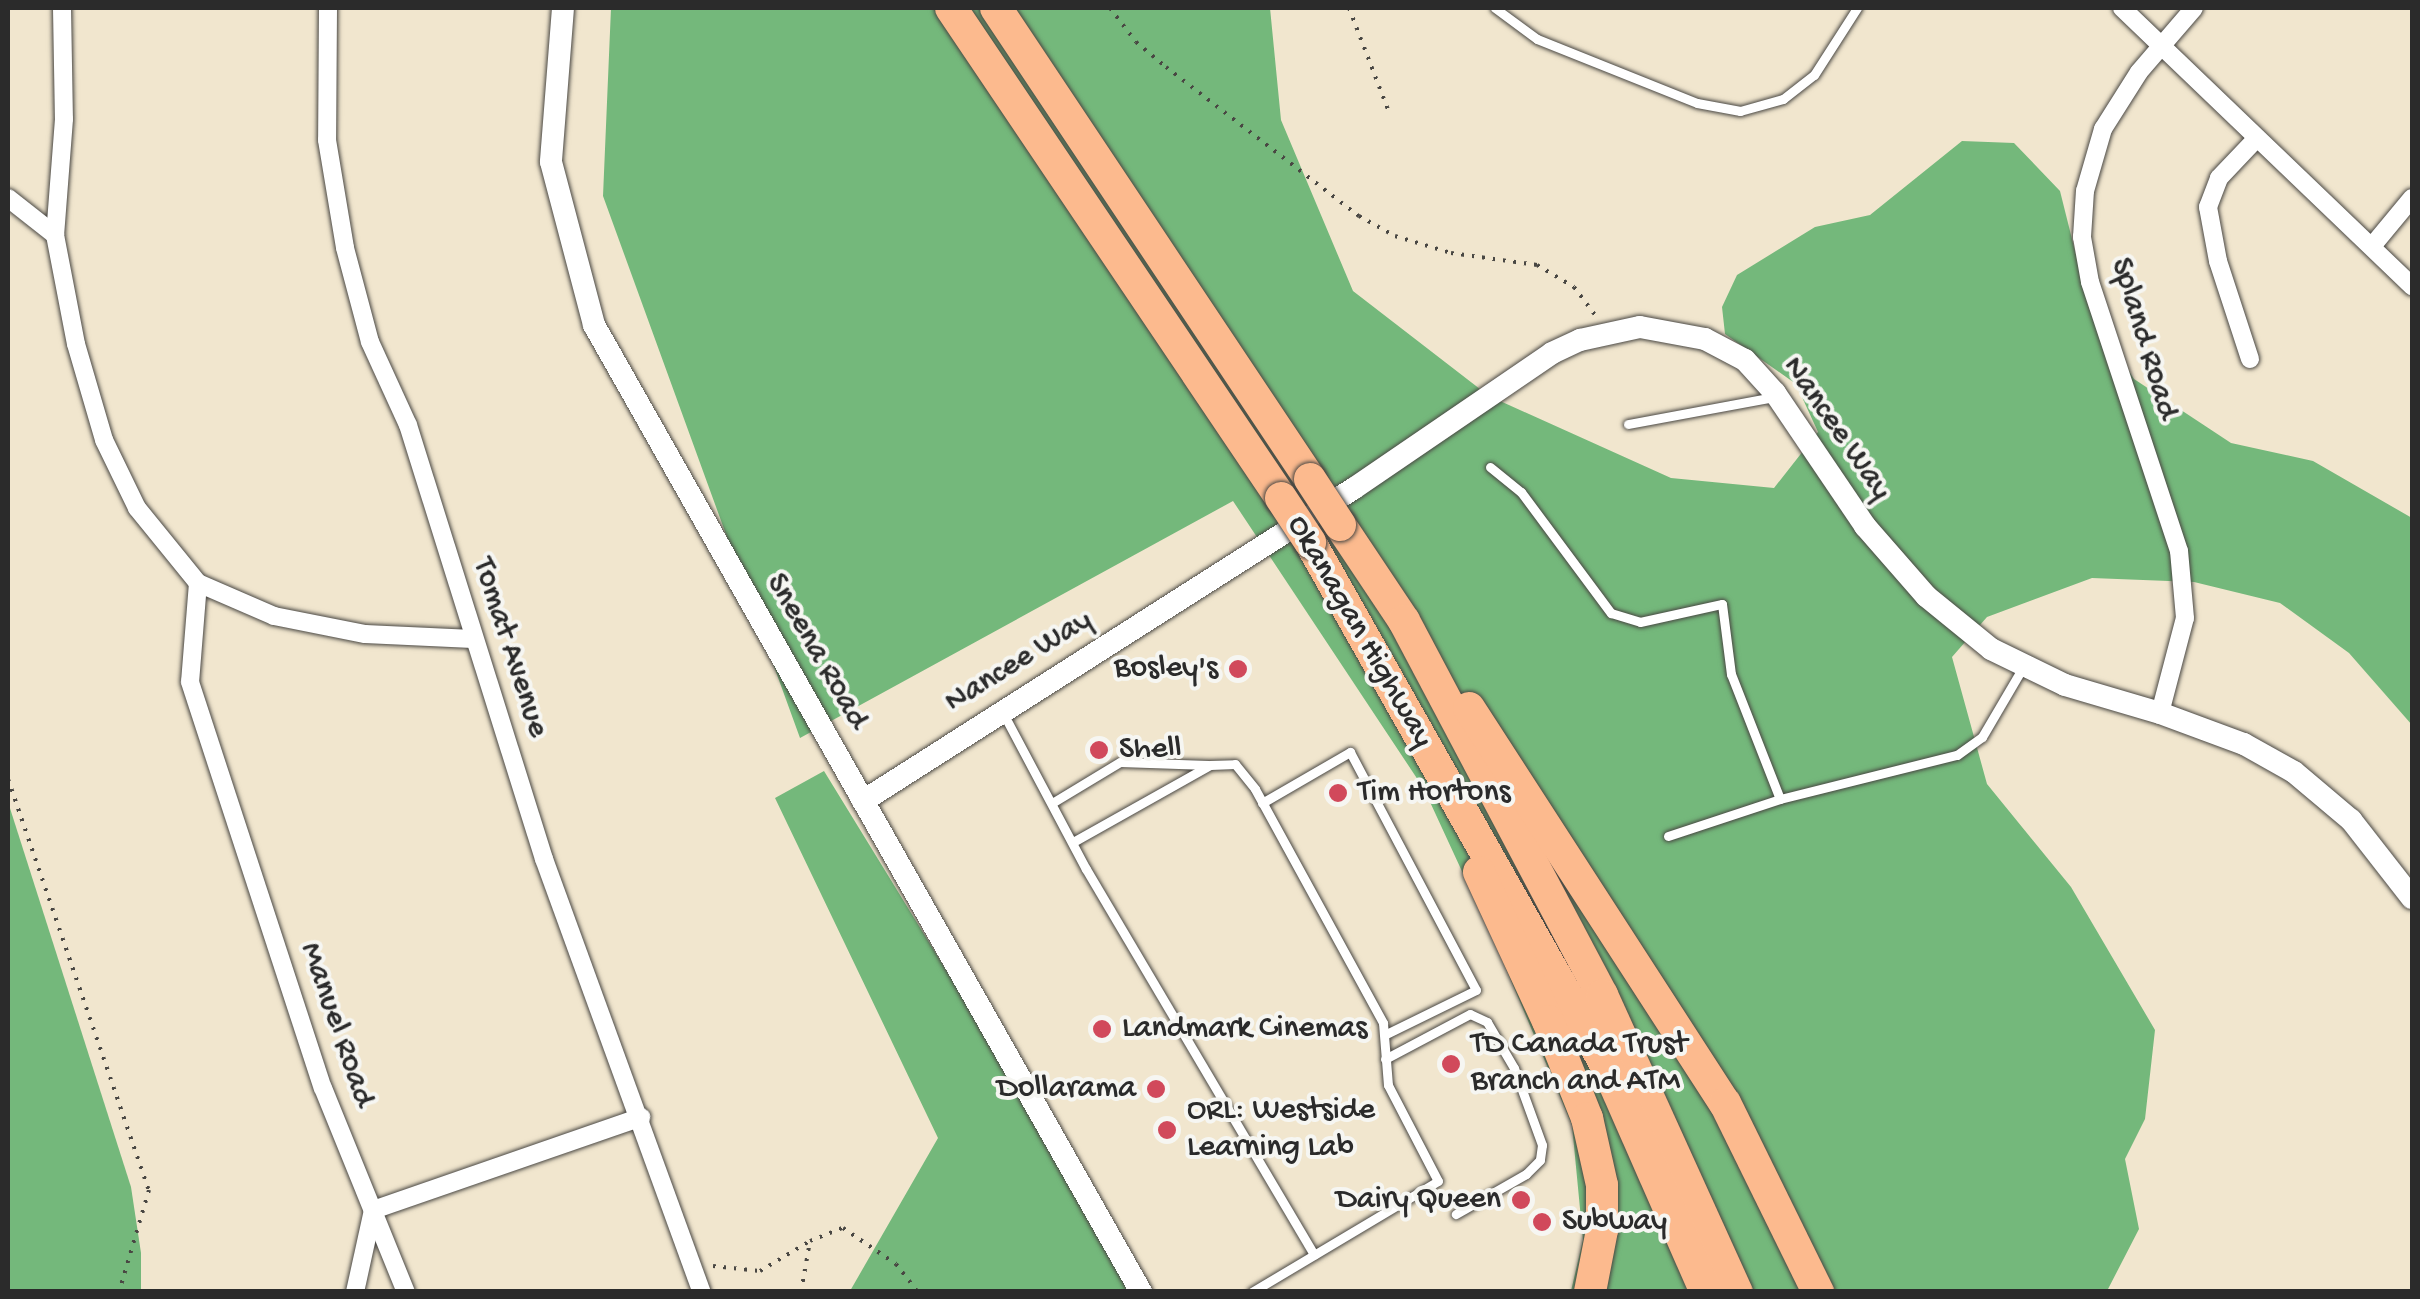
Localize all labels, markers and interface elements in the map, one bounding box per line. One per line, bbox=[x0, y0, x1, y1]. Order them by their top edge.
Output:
street label: Spland Road bbox=[2100, 254, 2186, 424]
street label: Nancee Way bbox=[1773, 350, 1899, 508]
street label: Okanagan Highway bbox=[1277, 509, 1441, 755]
street label: Tomat Avenue bbox=[462, 553, 556, 743]
street label: Sneena Road bbox=[756, 567, 876, 737]
street label: Nancee Way bbox=[938, 602, 1100, 722]
place label: Bosley's bbox=[1114, 650, 1218, 688]
marker: Bosley's bbox=[1227, 658, 1249, 680]
place label: Shell bbox=[1119, 731, 1182, 769]
marker: Shell bbox=[1088, 739, 1110, 761]
place label: Tim Hortons bbox=[1358, 774, 1510, 812]
marker: Tim Hortons bbox=[1327, 782, 1349, 804]
street label: Manuel Road bbox=[290, 938, 382, 1112]
place label: Landmark Cinemas bbox=[1122, 1010, 1367, 1048]
marker: Landmark Cinemas bbox=[1091, 1018, 1113, 1040]
place label: TD Canada Trust Branch and ATM bbox=[1471, 1027, 1687, 1102]
marker: TD Canada Trust Branch and ATM bbox=[1440, 1053, 1462, 1075]
place label: Dollarama bbox=[997, 1070, 1136, 1108]
marker: Dollarama bbox=[1145, 1078, 1167, 1100]
place label: ORL: Westside Learning Lab bbox=[1187, 1093, 1375, 1168]
marker: ORL: Westside Learning Lab bbox=[1156, 1119, 1178, 1141]
place label: Dairy Queen bbox=[1336, 1181, 1501, 1219]
marker: Dairy Queen bbox=[1510, 1189, 1532, 1211]
place label: Subway bbox=[1562, 1203, 1667, 1241]
marker: Subway bbox=[1531, 1211, 1553, 1233]

